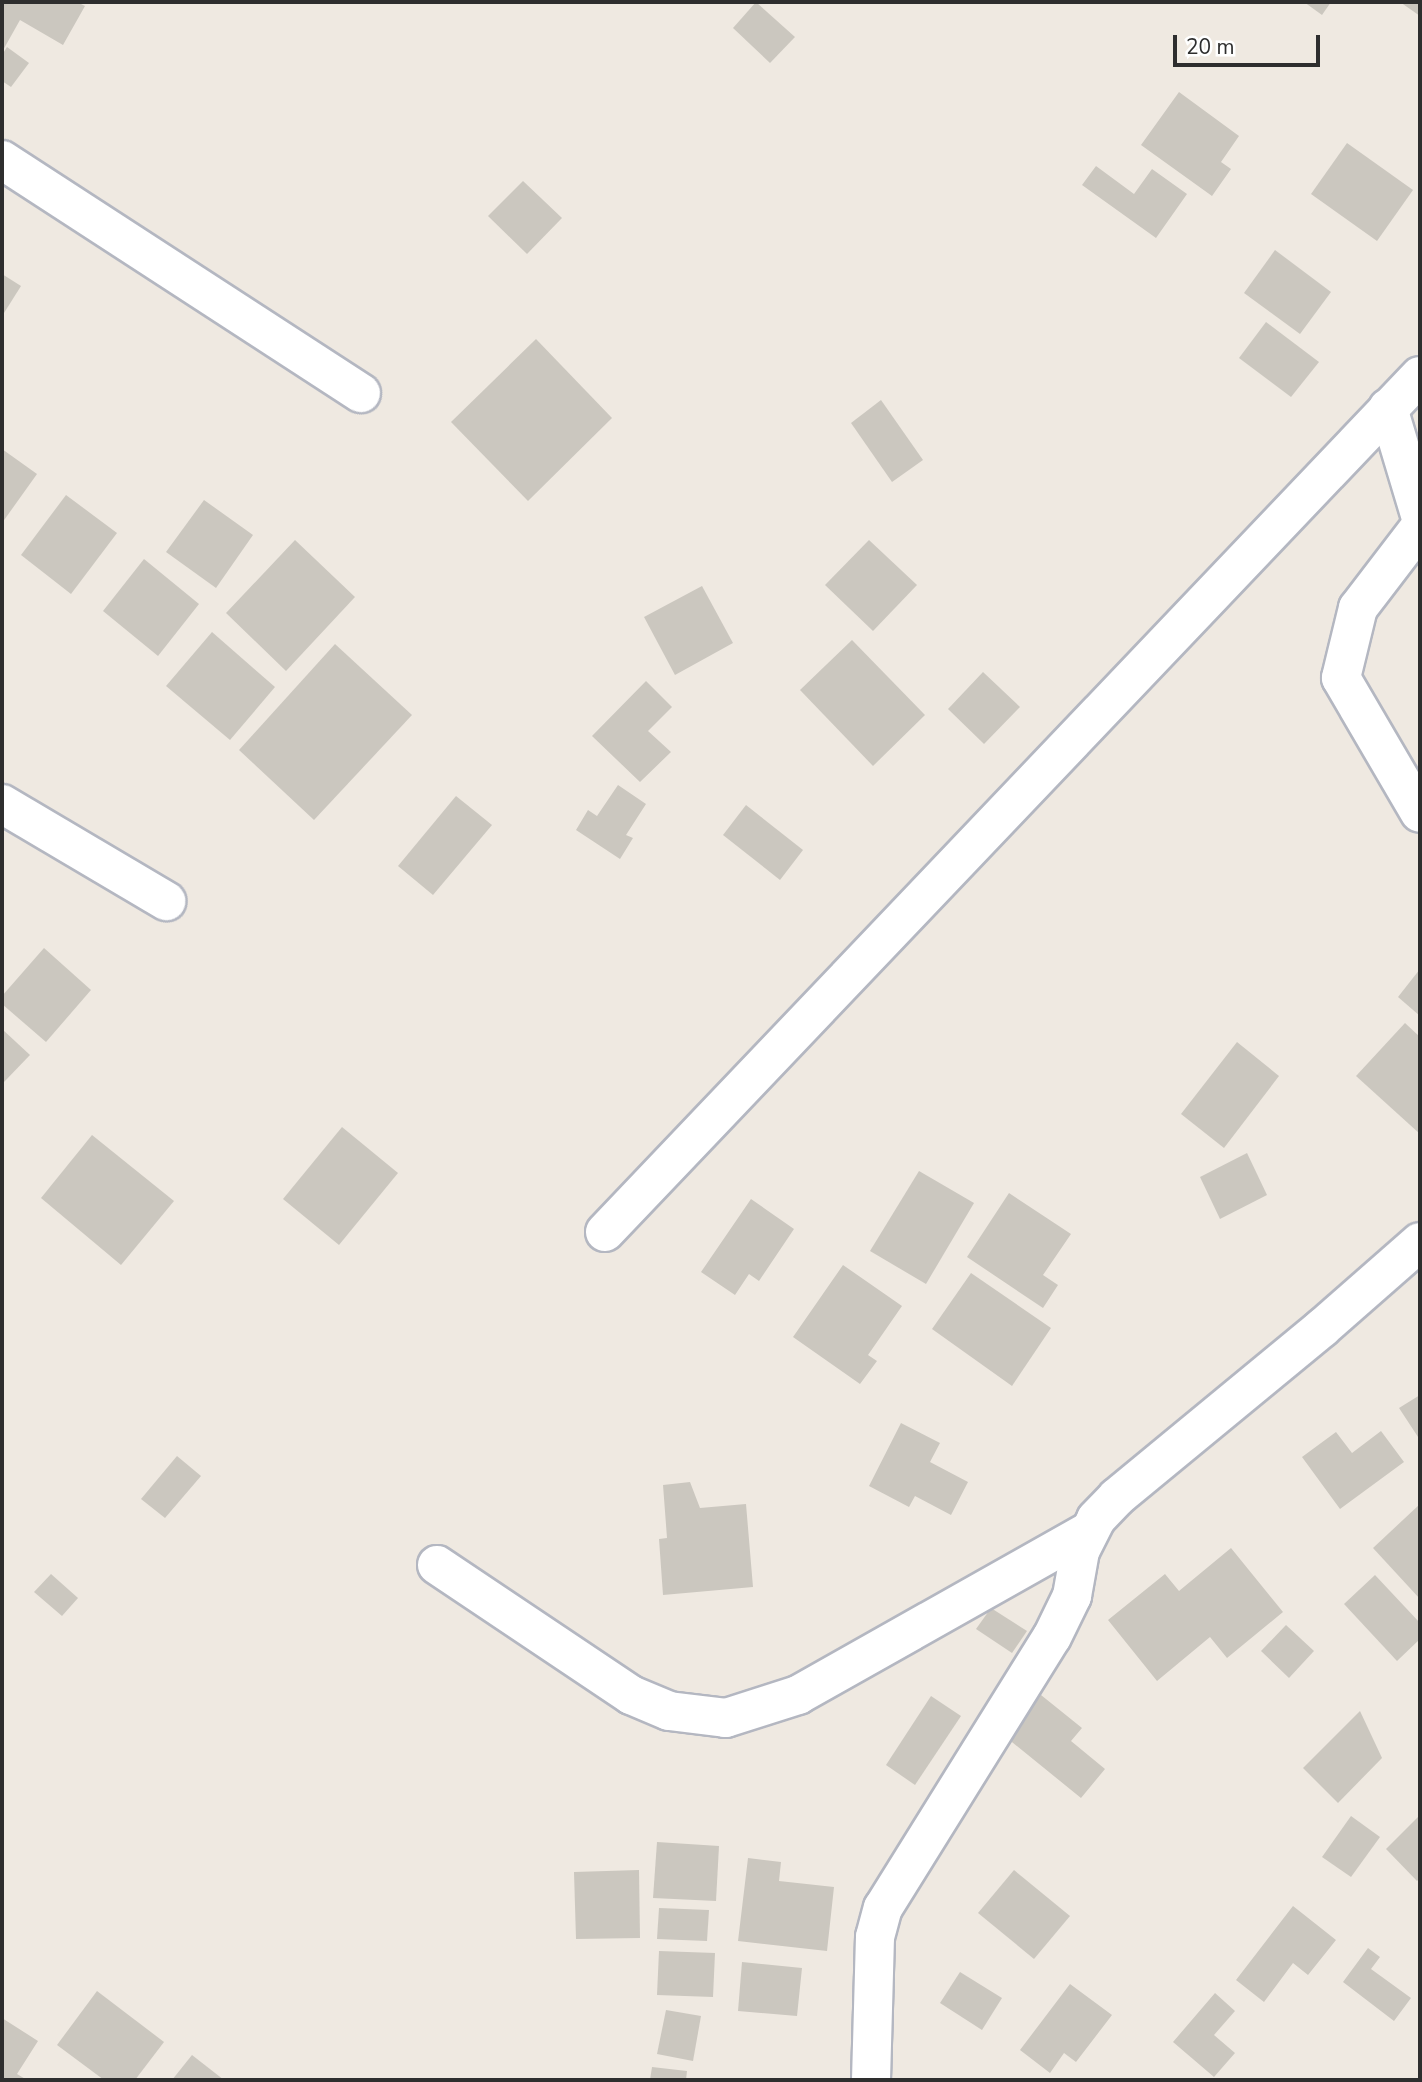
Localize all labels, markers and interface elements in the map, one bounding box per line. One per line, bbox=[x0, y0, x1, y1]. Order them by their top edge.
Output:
scale bar bbox=[1177, 21, 1324, 65]
text: 20 m bbox=[1186, 33, 1235, 61]

